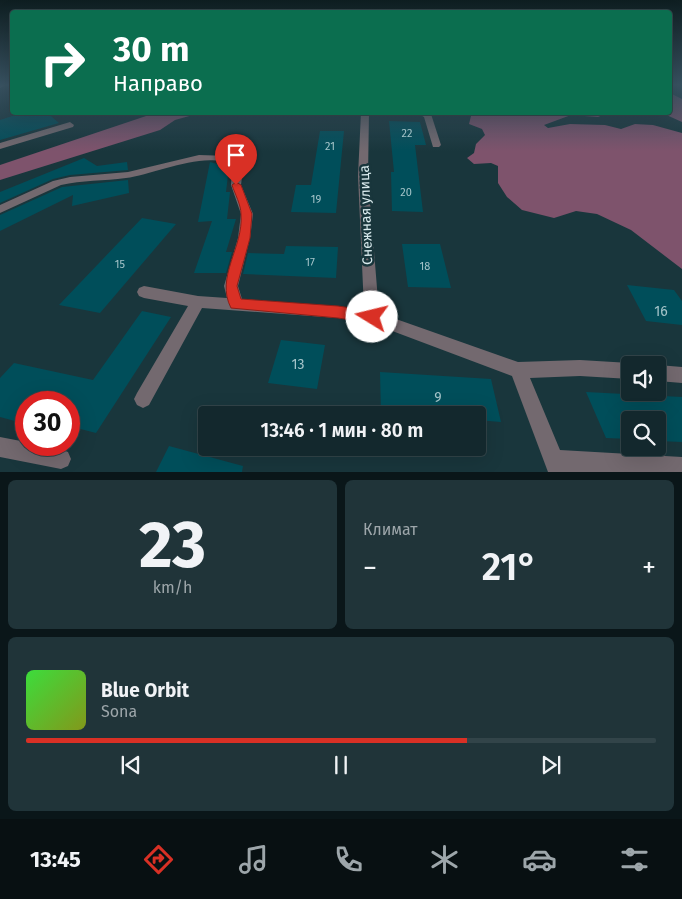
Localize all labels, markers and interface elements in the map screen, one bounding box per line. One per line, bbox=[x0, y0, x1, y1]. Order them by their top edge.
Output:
text: 30 m bbox=[113, 28, 190, 70]
icon: right bbox=[30, 30, 95, 95]
text: Направо bbox=[113, 70, 203, 97]
house number: 22 bbox=[402, 127, 412, 140]
pin bbox=[215, 134, 257, 185]
house number: 21 bbox=[325, 140, 335, 153]
icon: arrive bbox=[222, 141, 250, 169]
street label: Снежная улица bbox=[356, 165, 376, 265]
house number: 20 bbox=[400, 186, 412, 199]
house number: 19 bbox=[311, 193, 321, 206]
house number: 17 bbox=[305, 256, 315, 269]
house number: 15 bbox=[115, 258, 126, 271]
house number: 18 bbox=[420, 260, 430, 273]
position arrow bbox=[345, 290, 397, 342]
house number: 16 bbox=[654, 303, 668, 320]
house number: 13 bbox=[291, 356, 305, 373]
map controls bbox=[621, 356, 666, 456]
button: sound bbox=[621, 356, 666, 401]
house number: 9 bbox=[434, 389, 442, 406]
speed limit sign: 30 bbox=[15, 391, 80, 456]
button: search bbox=[621, 411, 666, 456]
text: 13:46 · 1 мин · 80 m bbox=[261, 419, 423, 442]
text: 23 bbox=[139, 506, 206, 584]
text: Климат bbox=[363, 520, 418, 539]
text: 21° bbox=[482, 544, 537, 590]
text: − bbox=[363, 551, 377, 584]
text: + bbox=[642, 551, 656, 584]
text: km/h bbox=[153, 578, 192, 597]
text: Blue Orbit bbox=[101, 679, 189, 702]
text: Sona bbox=[101, 702, 137, 721]
icon: previous bbox=[117, 751, 145, 779]
icon: pause bbox=[327, 751, 355, 779]
icon: next bbox=[537, 751, 565, 779]
icon: directions bbox=[141, 842, 176, 877]
icon: music bbox=[236, 842, 271, 877]
icon: phone bbox=[331, 842, 366, 877]
icon: climate bbox=[427, 842, 462, 877]
icon: car bbox=[522, 842, 557, 877]
icon: filters bbox=[617, 842, 652, 877]
text: 13:45 bbox=[30, 846, 81, 873]

